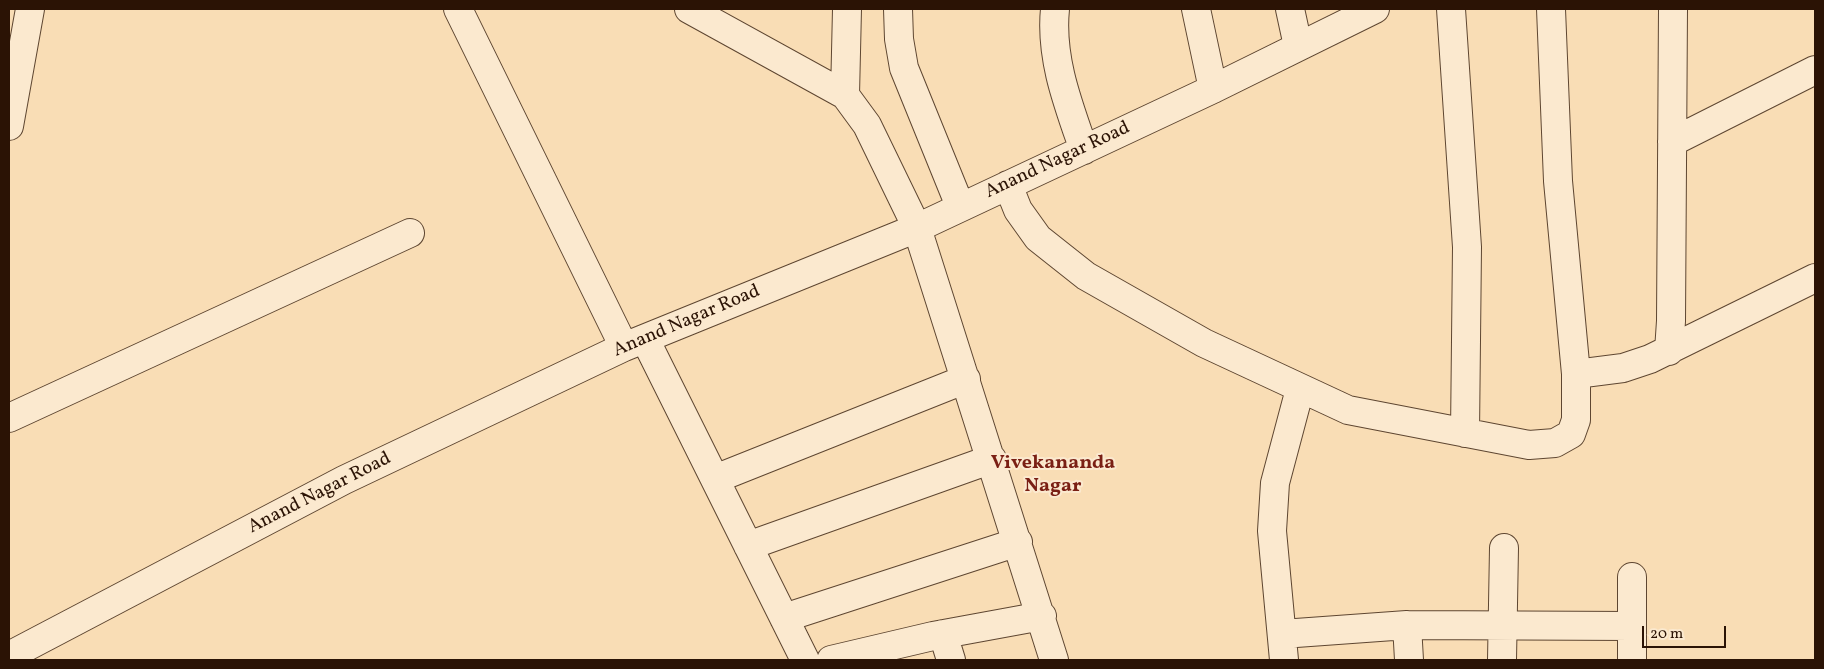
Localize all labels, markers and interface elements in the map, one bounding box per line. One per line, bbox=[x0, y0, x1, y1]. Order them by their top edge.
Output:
street label: Anand Nagar Road bbox=[982, 117, 1134, 205]
street label: Anand Nagar Road bbox=[610, 281, 764, 363]
street label: Anand Nagar Road bbox=[245, 448, 395, 540]
district label: Vivekananda Nagar bbox=[991, 452, 1115, 499]
scale bar bbox=[1644, 616, 1728, 648]
text: 20 m bbox=[1650, 624, 1683, 645]

